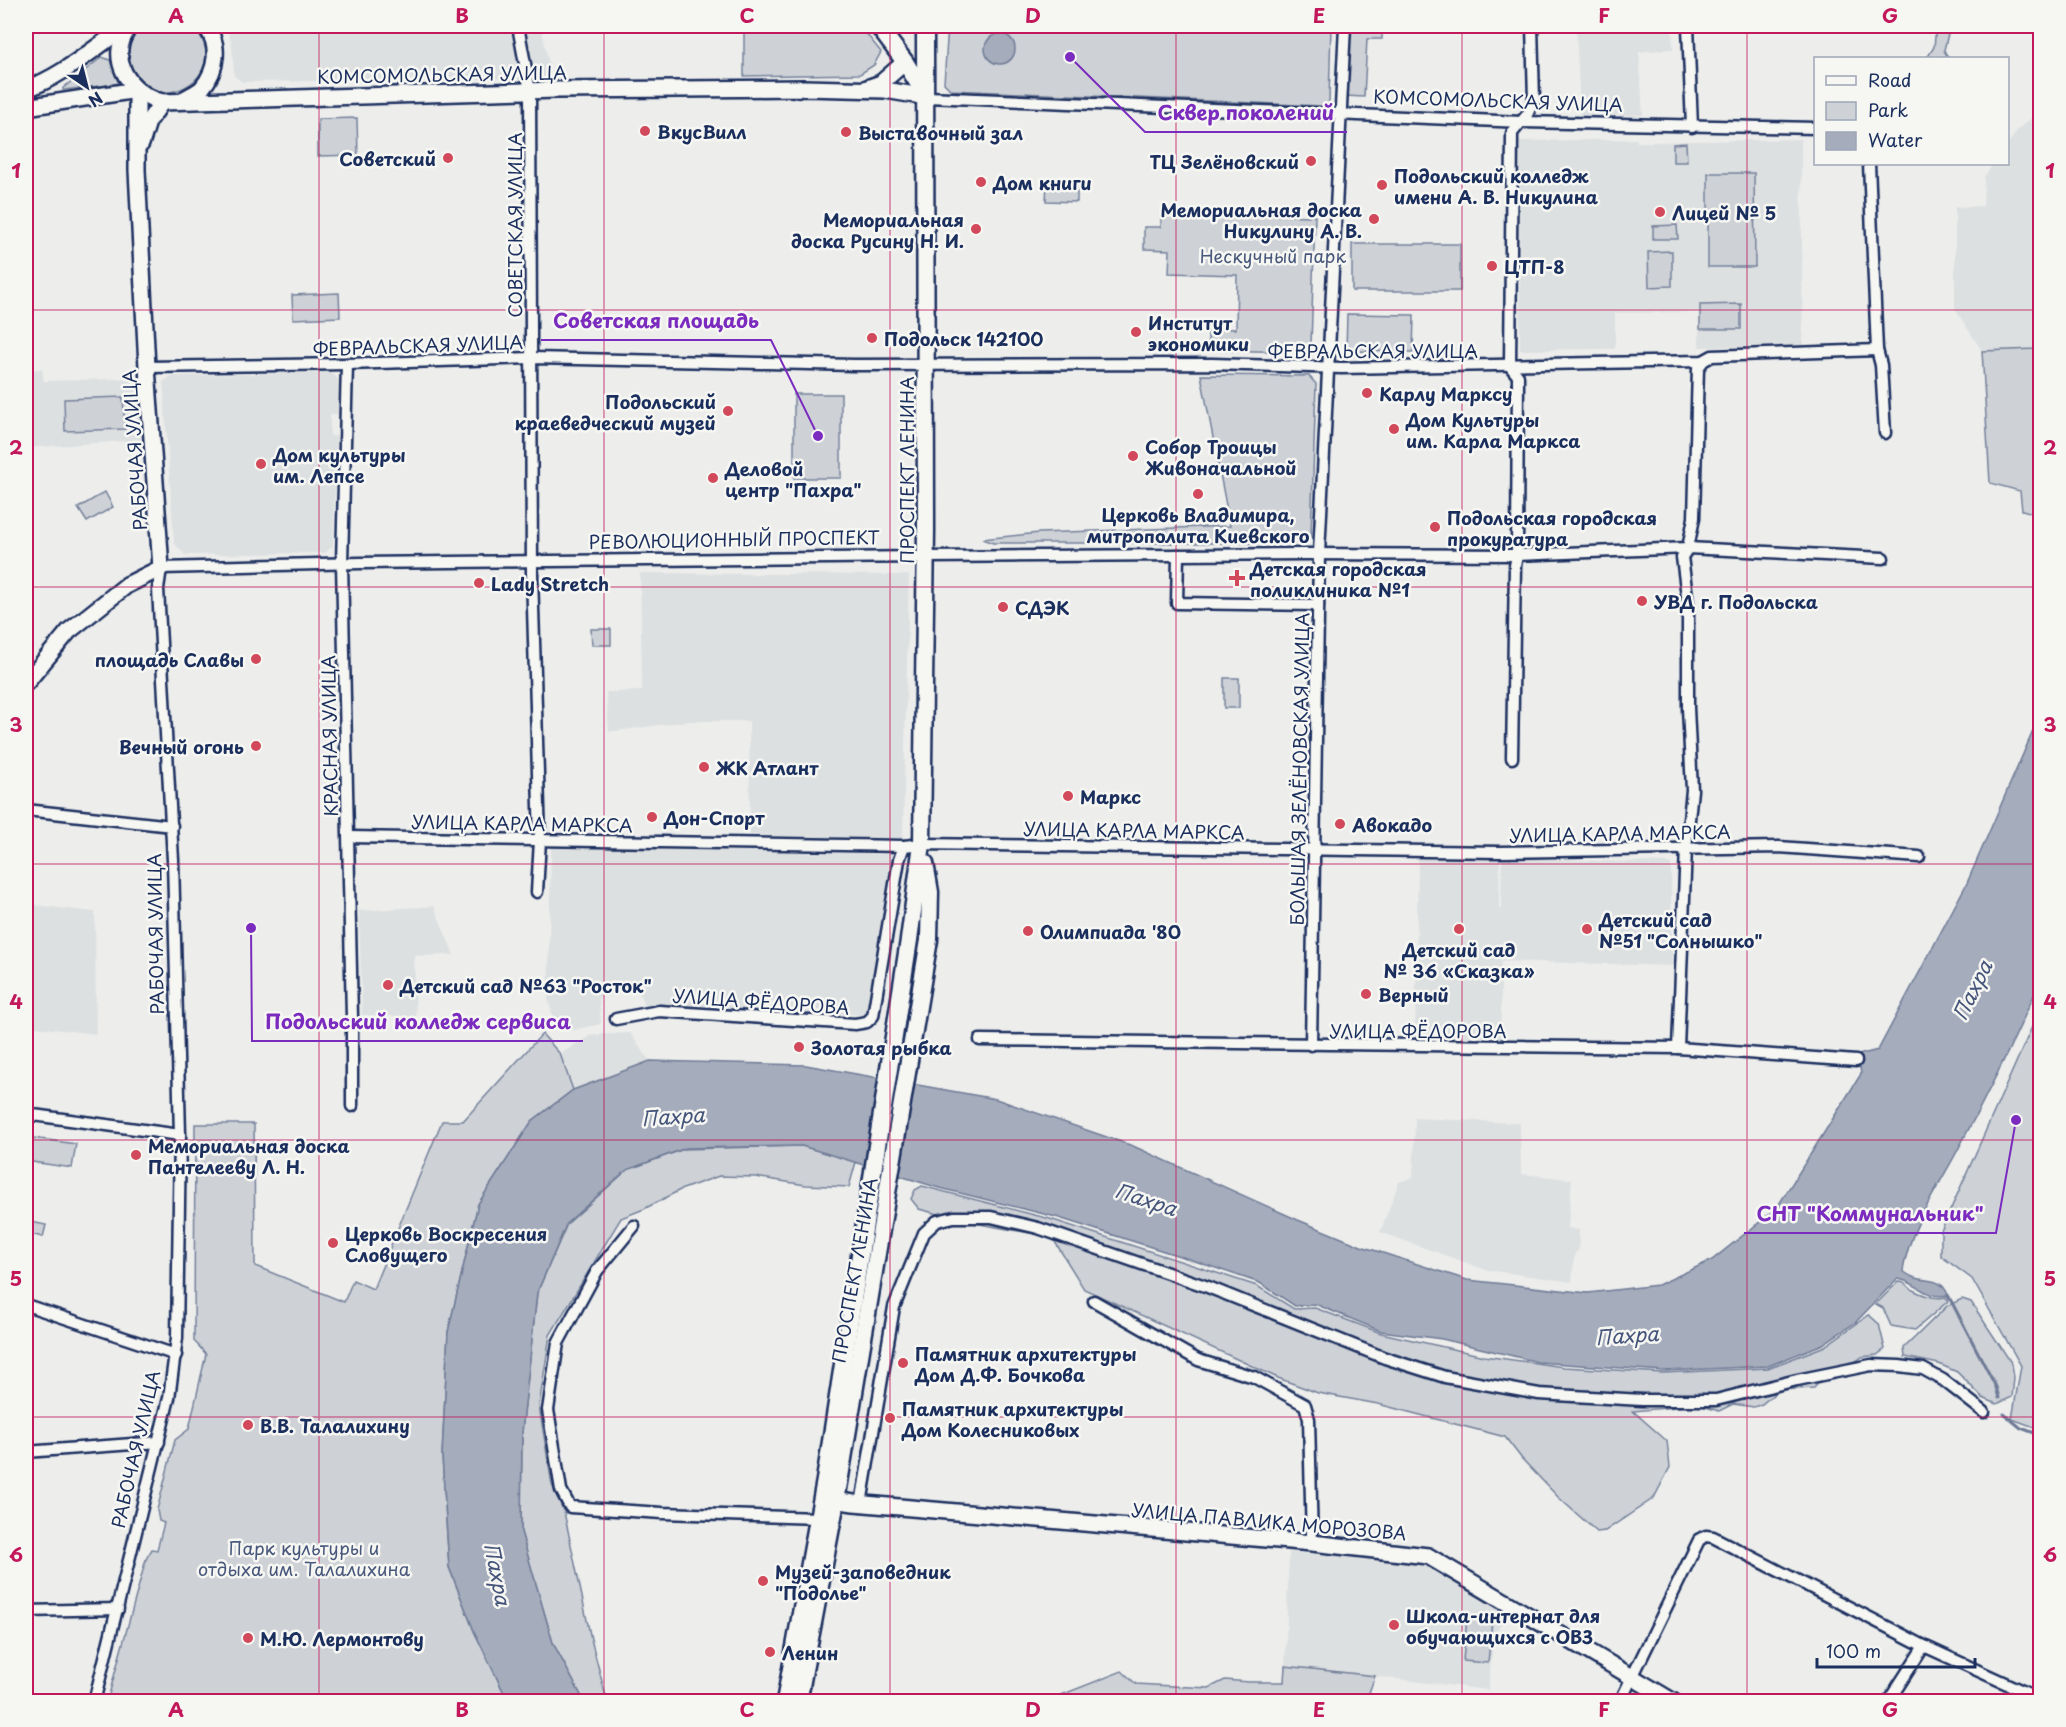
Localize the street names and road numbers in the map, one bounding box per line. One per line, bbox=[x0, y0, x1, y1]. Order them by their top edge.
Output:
street label: КОМСОМОЛЬСКАЯ УЛИЦА bbox=[317, 58, 567, 90]
street label: КОМСОМОЛЬСКАЯ УЛИЦА bbox=[1373, 82, 1623, 118]
street label: СОВЕТСКАЯ УЛИЦА bbox=[501, 132, 528, 318]
street label: ФЕВРАЛЬСКАЯ УЛИЦА bbox=[312, 328, 524, 362]
street label: ФЕВРАЛЬСКАЯ УЛИЦА bbox=[1268, 337, 1478, 364]
street label: РАБОЧАЯ УЛИЦА bbox=[115, 368, 153, 531]
street label: ПРОСПЕКТ ЛЕНИНА bbox=[893, 376, 920, 564]
street label: РЕВОЛЮЦИОННЫЙ ПРОСПЕКТ bbox=[588, 523, 881, 555]
street label: БОЛЬШАЯ ЗЕЛЁНОВСКАЯ УЛИЦА bbox=[1283, 612, 1315, 926]
street label: КРАСНАЯ УЛИЦА bbox=[314, 655, 344, 817]
street label: УЛИЦА КАРЛА МАРКСА bbox=[411, 808, 633, 838]
street label: УЛИЦА КАРЛА МАРКСА bbox=[1023, 815, 1245, 845]
street label: УЛИЦА КАРЛА МАРКСА bbox=[1509, 818, 1731, 848]
street label: РАБОЧАЯ УЛИЦА bbox=[140, 853, 170, 1015]
street label: УЛИЦА ФЁДОРОВА bbox=[672, 981, 850, 1021]
street label: УЛИЦА ФЁДОРОВА bbox=[1330, 1017, 1506, 1044]
street label: ПРОСПЕКТ ЛЕНИНА bbox=[824, 1175, 884, 1365]
street label: РАБОЧАЯ УЛИЦА bbox=[104, 1367, 166, 1531]
street label: УЛИЦА ПАВЛИКА МОРОЗОВА bbox=[1130, 1496, 1408, 1546]

